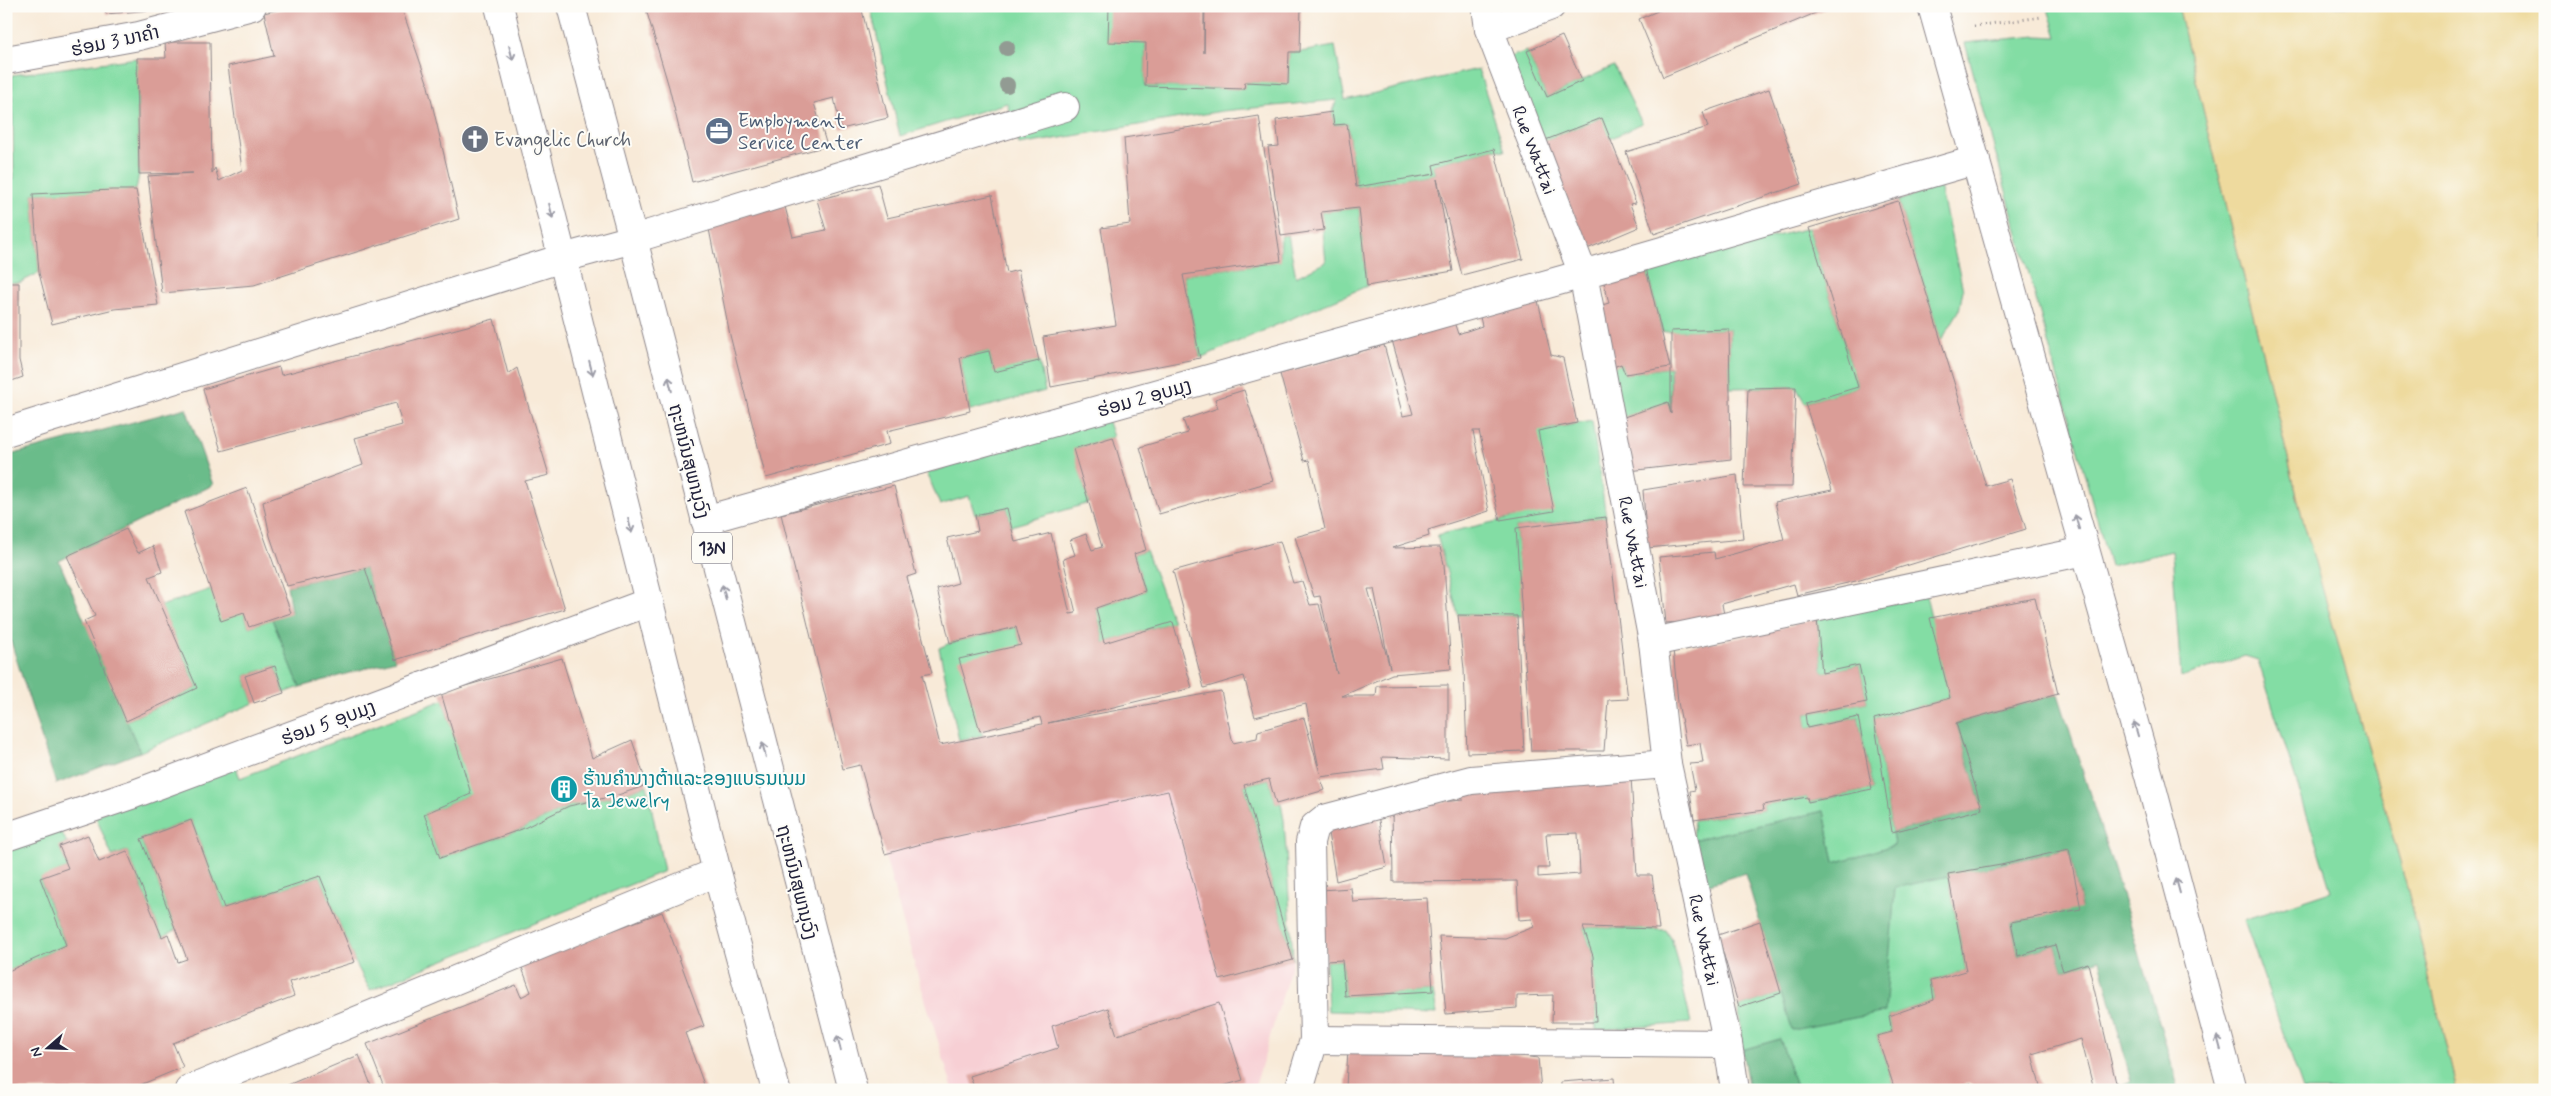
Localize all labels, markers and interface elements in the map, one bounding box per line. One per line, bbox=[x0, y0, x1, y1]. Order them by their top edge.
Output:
street label: ຮ່ອມ 3 ນາຄຳ bbox=[69, 20, 162, 63]
one-way arrow bbox=[507, 45, 516, 61]
street label: Rue Wattai bbox=[1505, 103, 1562, 198]
place label: Employment Service Center bbox=[738, 109, 862, 156]
office icon: Employment Service Center bbox=[704, 116, 734, 146]
church icon: Evangelic Church bbox=[460, 124, 490, 154]
place label: Evangelic Church bbox=[494, 128, 631, 155]
one-way arrow bbox=[547, 202, 557, 218]
one-way arrow bbox=[587, 360, 596, 376]
street label: ຮ່ອມ 2 ອຸບມຸງ bbox=[1094, 373, 1194, 424]
one-way arrow bbox=[665, 377, 675, 393]
street label: ຖະຫນົນສຸພານຸວົງ bbox=[662, 401, 715, 522]
street label: Rue Wattai bbox=[1611, 494, 1654, 590]
one-way arrow bbox=[2072, 514, 2081, 530]
one-way arrow bbox=[626, 518, 635, 534]
road number: 13N bbox=[692, 532, 732, 564]
one-way arrow bbox=[719, 585, 728, 601]
street label: ຮ່ອມ 5 ອຸບມຸງ bbox=[278, 695, 379, 752]
one-way arrow bbox=[2130, 721, 2140, 737]
one-way arrow bbox=[759, 742, 768, 758]
place label: ຮ້ານຄຳນາງຕ້າແລະຂອງແບຣນເນມ Ta Jewelry bbox=[583, 767, 806, 814]
building icon: ຮ້ານຄຳນາງຕ້າແລະຂອງແບຣນເນມ Ta Jewelry bbox=[549, 774, 579, 804]
street label: ຖະຫນົນສຸພານຸວົງ bbox=[770, 822, 823, 943]
one-way arrow bbox=[2173, 878, 2182, 894]
street label: Rue Wattai bbox=[1682, 892, 1725, 988]
north arrow bbox=[22, 1024, 72, 1074]
one-way arrow bbox=[834, 1035, 843, 1051]
one-way arrow bbox=[2214, 1035, 2224, 1051]
text: N bbox=[27, 1045, 47, 1060]

